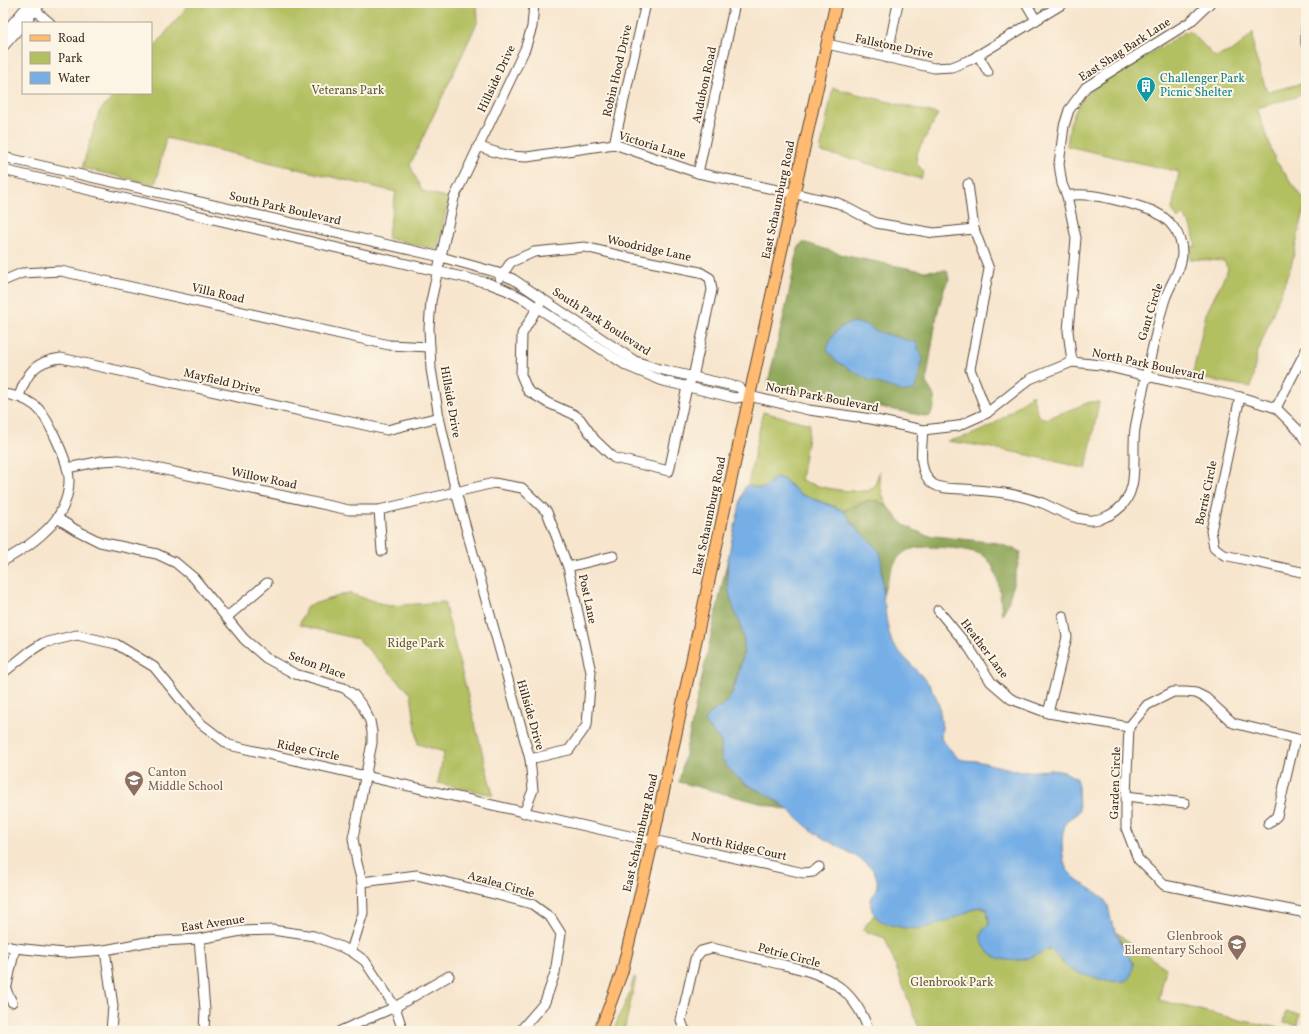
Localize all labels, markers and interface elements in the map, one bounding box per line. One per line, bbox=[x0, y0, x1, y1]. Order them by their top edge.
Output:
street label: East Shag Bark Lane bbox=[1076, 14, 1174, 86]
legend bbox=[22, 22, 152, 94]
street label: Robin Hood Drive bbox=[600, 23, 636, 119]
text: Road bbox=[58, 31, 85, 47]
street label: Fallstone Drive bbox=[853, 31, 935, 63]
street label: Hillside Drive bbox=[474, 42, 520, 115]
street label: Audubon Road bbox=[689, 45, 721, 125]
text: Park bbox=[58, 51, 83, 67]
text: Water bbox=[58, 71, 90, 87]
place label: Challenger Park Picnic Shelter bbox=[1160, 71, 1245, 101]
building icon: Challenger Park Picnic Shelter bbox=[1135, 75, 1157, 103]
park label: Veterans Park bbox=[312, 83, 385, 99]
street label: Victoria Lane bbox=[616, 128, 688, 164]
street label: East Schaumburg Road bbox=[759, 139, 799, 261]
street label: South Park Boulevard bbox=[227, 188, 343, 230]
street label: Woodridge Lane bbox=[605, 232, 693, 266]
street label: Villa Road bbox=[190, 280, 246, 308]
street label: Gant Circle bbox=[1135, 281, 1167, 343]
street label: South Park Boulevard bbox=[549, 284, 653, 360]
street label: North Park Boulevard bbox=[1090, 345, 1206, 385]
street label: Mayfield Drive bbox=[182, 365, 262, 399]
street label: Hillside Drive bbox=[436, 365, 464, 440]
street label: North Park Boulevard bbox=[764, 379, 880, 417]
street label: East Schaumburg Road bbox=[690, 455, 730, 577]
street label: Borris Circle bbox=[1192, 459, 1222, 527]
street label: Willow Road bbox=[229, 464, 299, 494]
street label: Post Lane bbox=[574, 573, 600, 626]
street label: Heather Lane bbox=[956, 616, 1012, 682]
park label: Ridge Park bbox=[387, 636, 445, 652]
street label: Seton Place bbox=[286, 648, 348, 684]
street label: Hillside Drive bbox=[512, 678, 548, 752]
street label: Ridge Circle bbox=[275, 737, 341, 766]
street label: Garden Circle bbox=[1107, 746, 1125, 820]
place label: Canton Middle School bbox=[148, 765, 223, 795]
school or university icon: Canton Middle School bbox=[123, 769, 145, 797]
street label: East Schaumburg Road bbox=[620, 772, 662, 894]
street label: North Ridge Court bbox=[690, 829, 788, 865]
street label: Azalea Circle bbox=[466, 868, 537, 902]
street label: East Avenue bbox=[180, 912, 246, 936]
place label: Glenbrook Elementary School bbox=[1124, 929, 1223, 959]
school or university icon: Glenbrook Elementary School bbox=[1226, 933, 1248, 961]
street label: Petrie Circle bbox=[756, 940, 822, 972]
park label: Glenbrook Park bbox=[911, 975, 994, 991]

